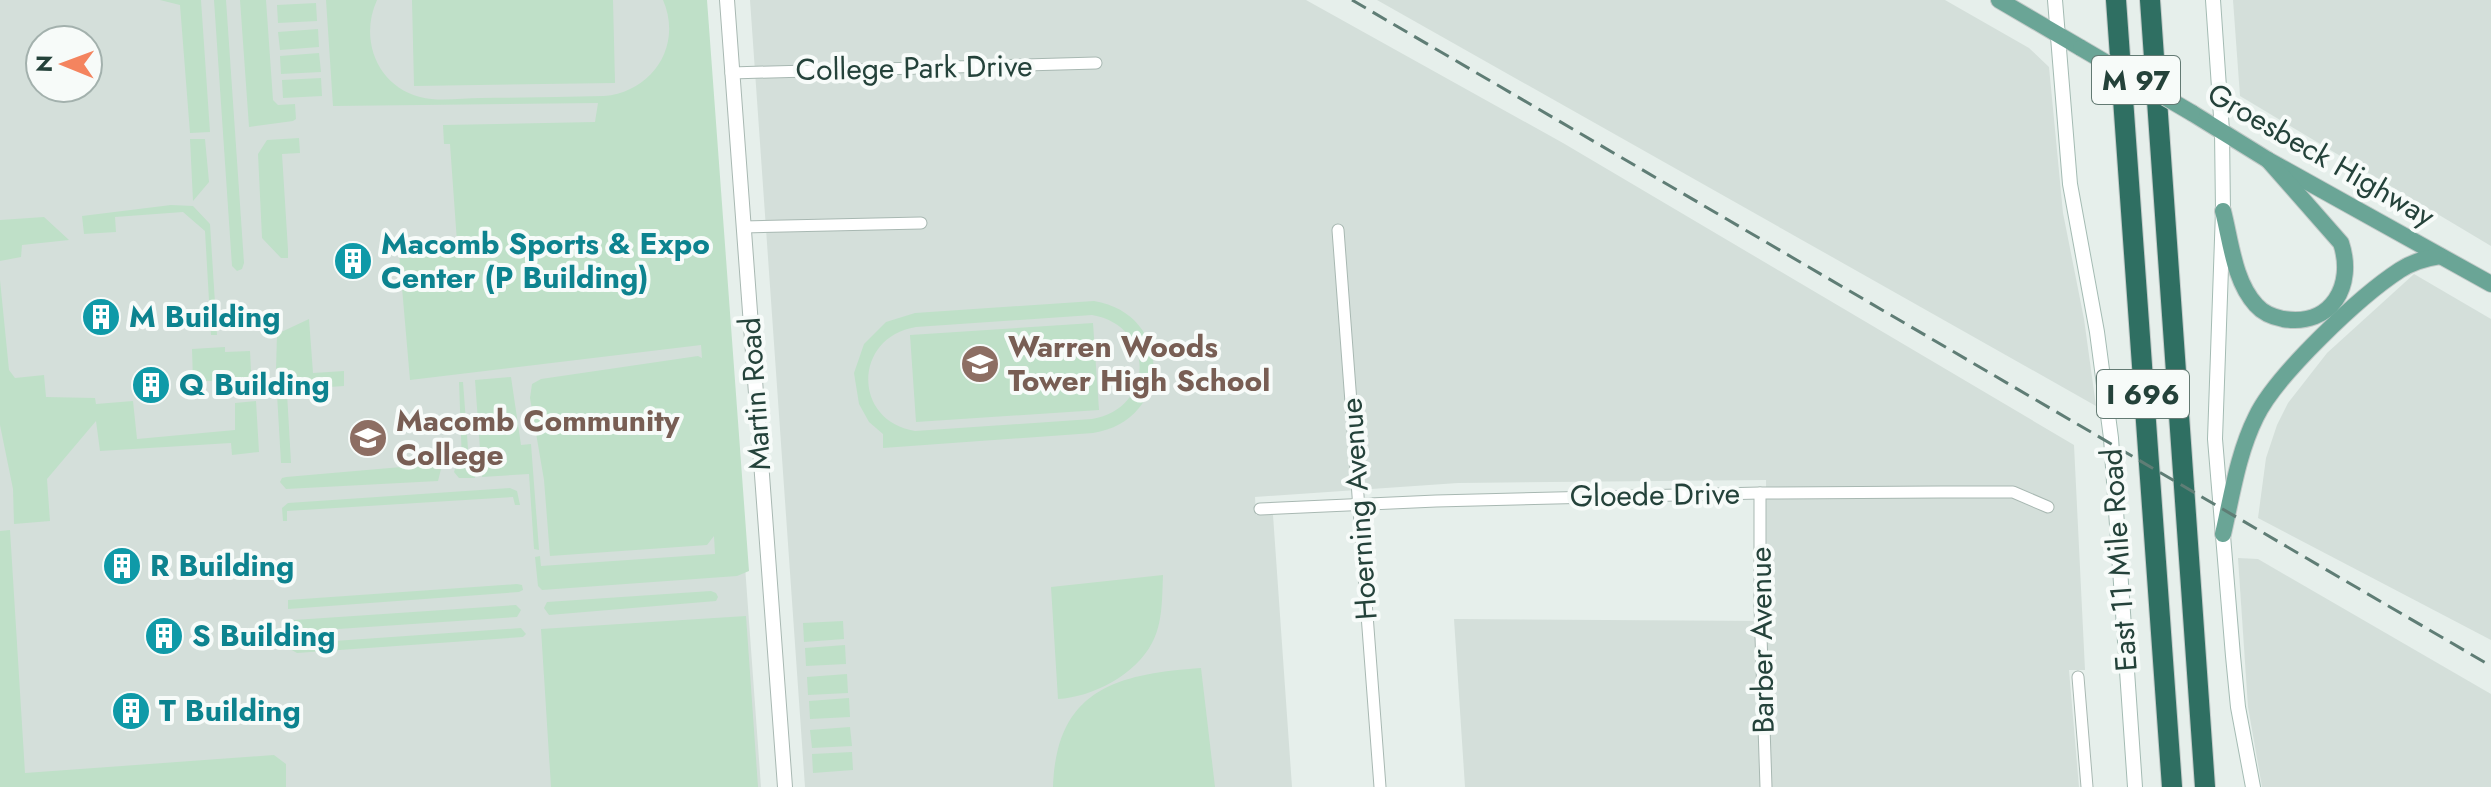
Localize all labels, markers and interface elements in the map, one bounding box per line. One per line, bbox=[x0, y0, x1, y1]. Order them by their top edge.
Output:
north arrow bbox=[24, 24, 104, 104]
street label: College Park Drive bbox=[795, 44, 1033, 91]
text: N bbox=[28, 55, 60, 73]
road number: M 97 bbox=[2092, 56, 2180, 104]
street label: Groesbeck Highway bbox=[2200, 72, 2444, 238]
place label: Macomb Sports & Expo Center (P Building) bbox=[381, 222, 710, 299]
building icon: Macomb Sports & Expo Center (P Building) bbox=[332, 240, 374, 282]
place label: M Building bbox=[129, 295, 281, 338]
building icon: M Building bbox=[80, 296, 122, 338]
street label: Martin Road bbox=[728, 316, 781, 472]
place label: Warren Woods Tower High School bbox=[1008, 325, 1270, 402]
school or university icon: Warren Woods Tower High School bbox=[959, 343, 1001, 385]
place label: Q Building bbox=[179, 363, 330, 406]
building icon: Q Building bbox=[130, 364, 172, 406]
road number: I 696 bbox=[2097, 370, 2189, 418]
street label: Hoerning Avenue bbox=[1329, 397, 1388, 621]
place label: Macomb Community College bbox=[396, 399, 680, 476]
school or university icon: Macomb Community College bbox=[347, 417, 389, 459]
street label: East 11 Mile Road bbox=[2089, 447, 2148, 673]
street label: Gloede Drive bbox=[1570, 472, 1740, 517]
place label: R Building bbox=[150, 544, 294, 587]
building icon: R Building bbox=[101, 545, 143, 587]
street label: Barber Avenue bbox=[1738, 546, 1785, 734]
place label: S Building bbox=[192, 614, 336, 657]
building icon: S Building bbox=[143, 615, 185, 657]
place label: T Building bbox=[159, 689, 301, 732]
building icon: T Building bbox=[110, 690, 152, 732]

